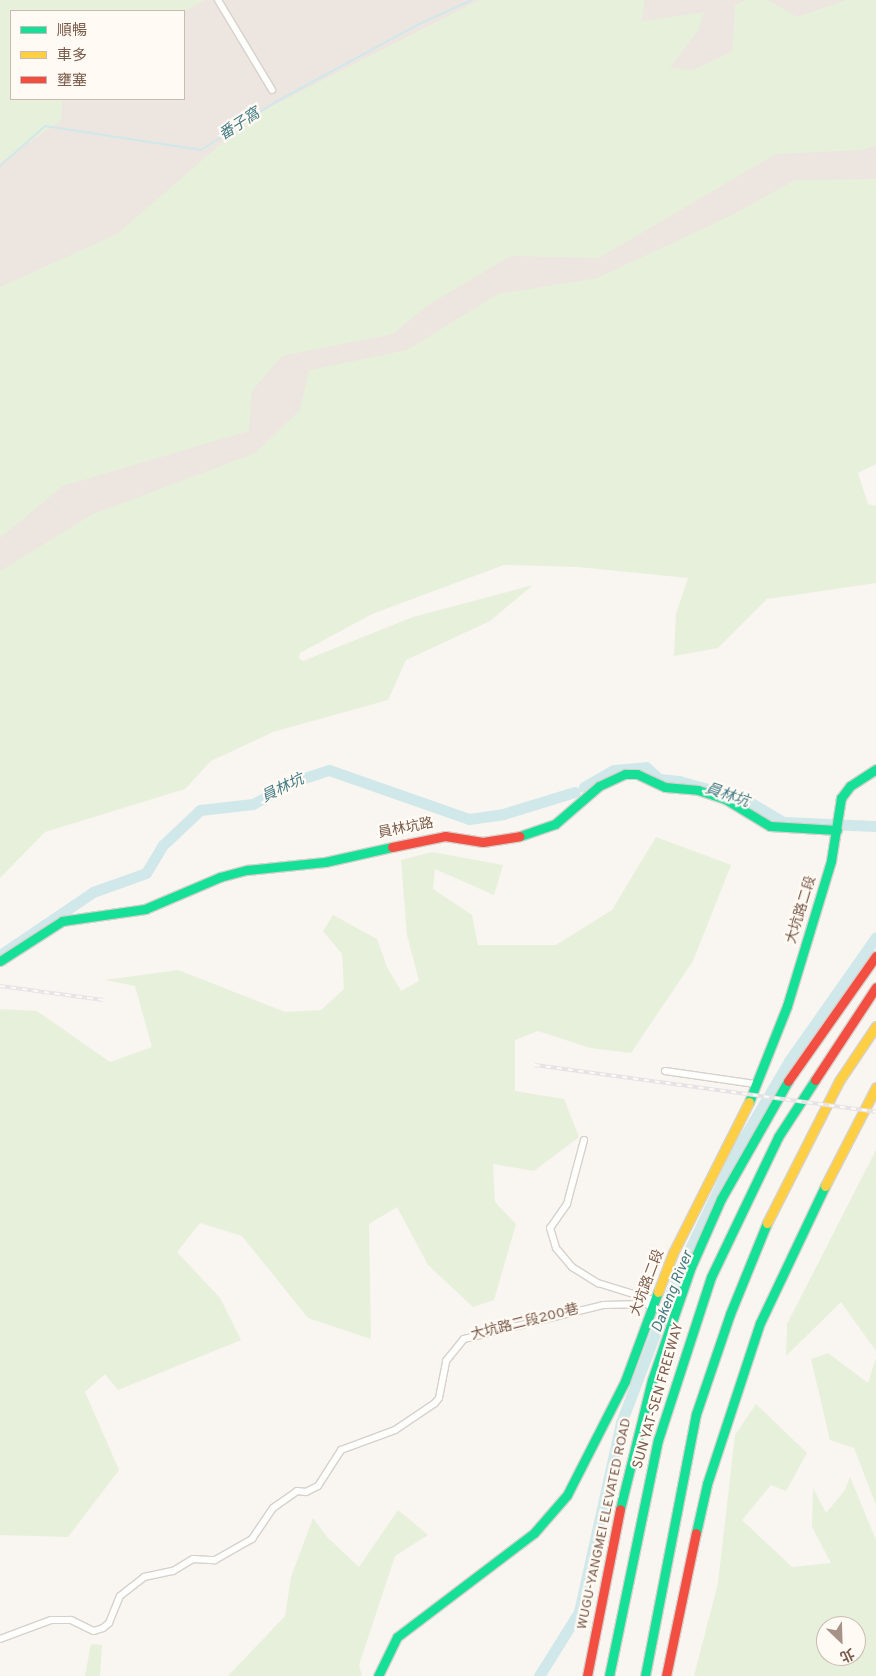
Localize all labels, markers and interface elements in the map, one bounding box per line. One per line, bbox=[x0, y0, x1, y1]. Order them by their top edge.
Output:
legend bbox=[10, 10, 185, 100]
text: 順暢 bbox=[57, 22, 87, 41]
text: 車多 bbox=[57, 47, 87, 66]
text: 壅塞 bbox=[57, 72, 87, 91]
water label: 番子窩 bbox=[216, 105, 264, 145]
water label: 員林坑 bbox=[259, 771, 307, 807]
water label: 員林坑 bbox=[703, 780, 751, 812]
street label: 員林坑路 bbox=[377, 815, 435, 843]
street label: 大坑路二段 bbox=[784, 874, 820, 946]
street label: 大坑路二段 bbox=[628, 1247, 668, 1319]
water label: Dakeng River bbox=[649, 1249, 697, 1335]
street label: 大坑路二段200巷 bbox=[469, 1301, 581, 1345]
street label: SUN YAT-SEN FREEWAY bbox=[630, 1321, 688, 1471]
street label: WUGU-YANGMEI ELEVATED ROAD bbox=[574, 1417, 636, 1631]
north arrow bbox=[816, 1616, 866, 1666]
text: 北 bbox=[837, 1644, 857, 1665]

